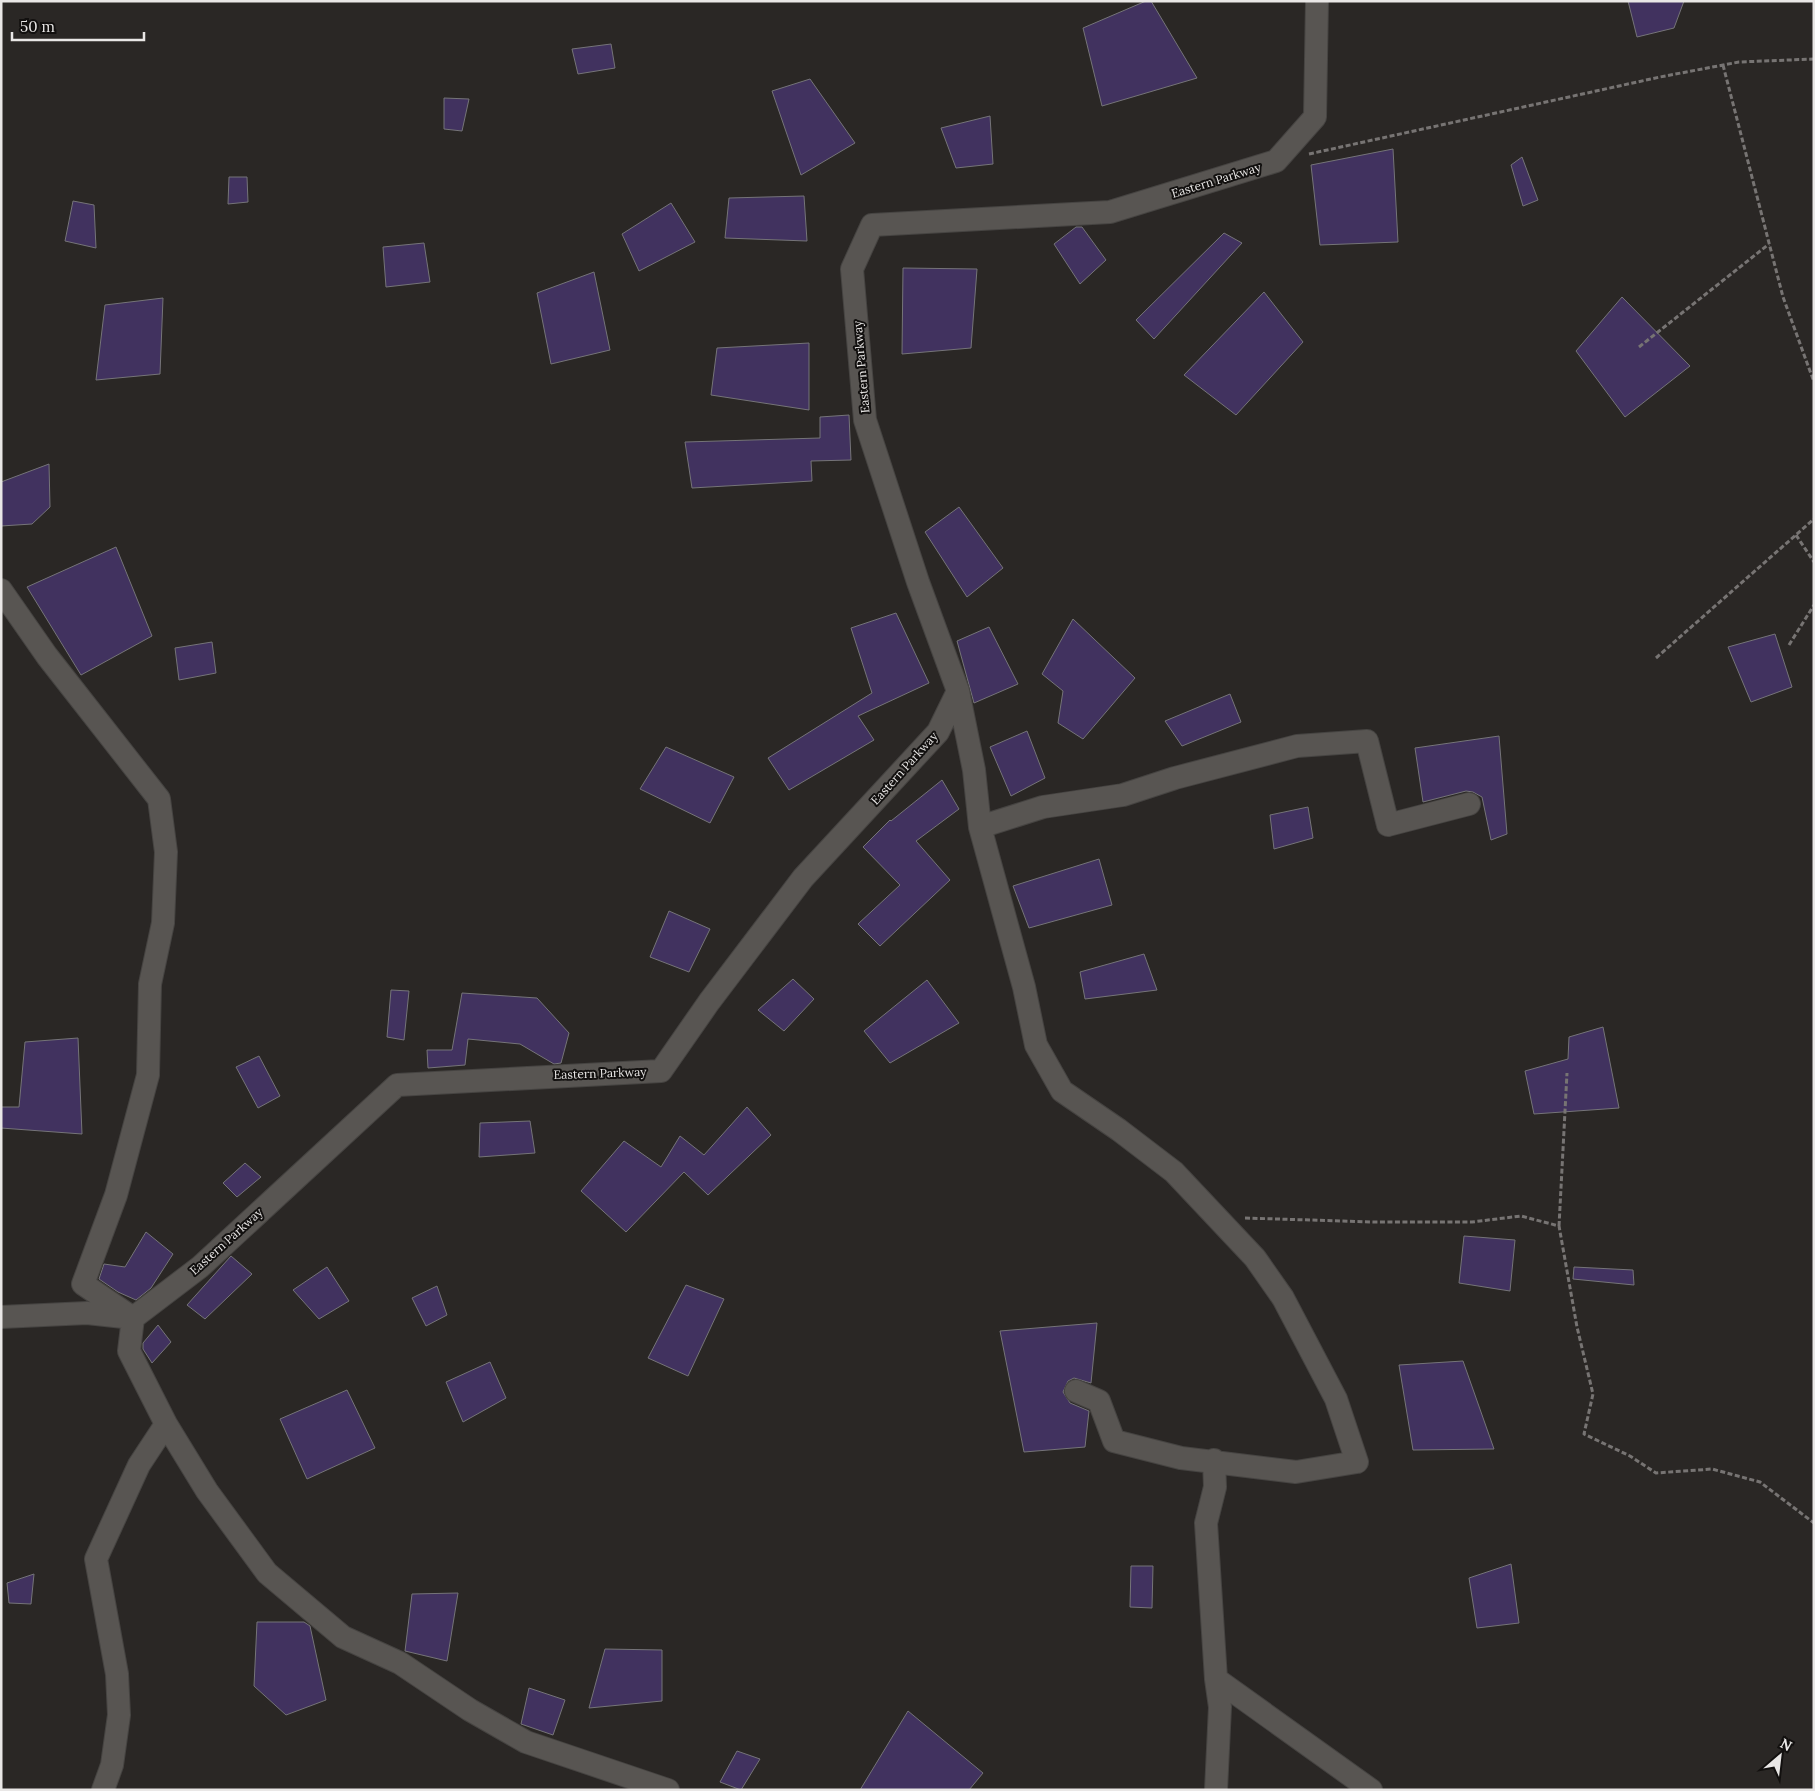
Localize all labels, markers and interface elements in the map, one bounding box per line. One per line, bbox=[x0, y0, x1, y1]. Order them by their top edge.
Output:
scale bar bbox=[12, 10, 145, 42]
text: 50 m bbox=[20, 17, 55, 36]
street label: Eastern Parkway bbox=[1169, 159, 1263, 201]
street label: Eastern Parkway bbox=[849, 319, 873, 414]
street label: Eastern Parkway bbox=[867, 728, 941, 808]
street label: Eastern Parkway bbox=[553, 1064, 647, 1082]
street label: Eastern Parkway bbox=[186, 1204, 266, 1278]
north arrow bbox=[1755, 1731, 1805, 1781]
text: N bbox=[1777, 1734, 1795, 1755]

